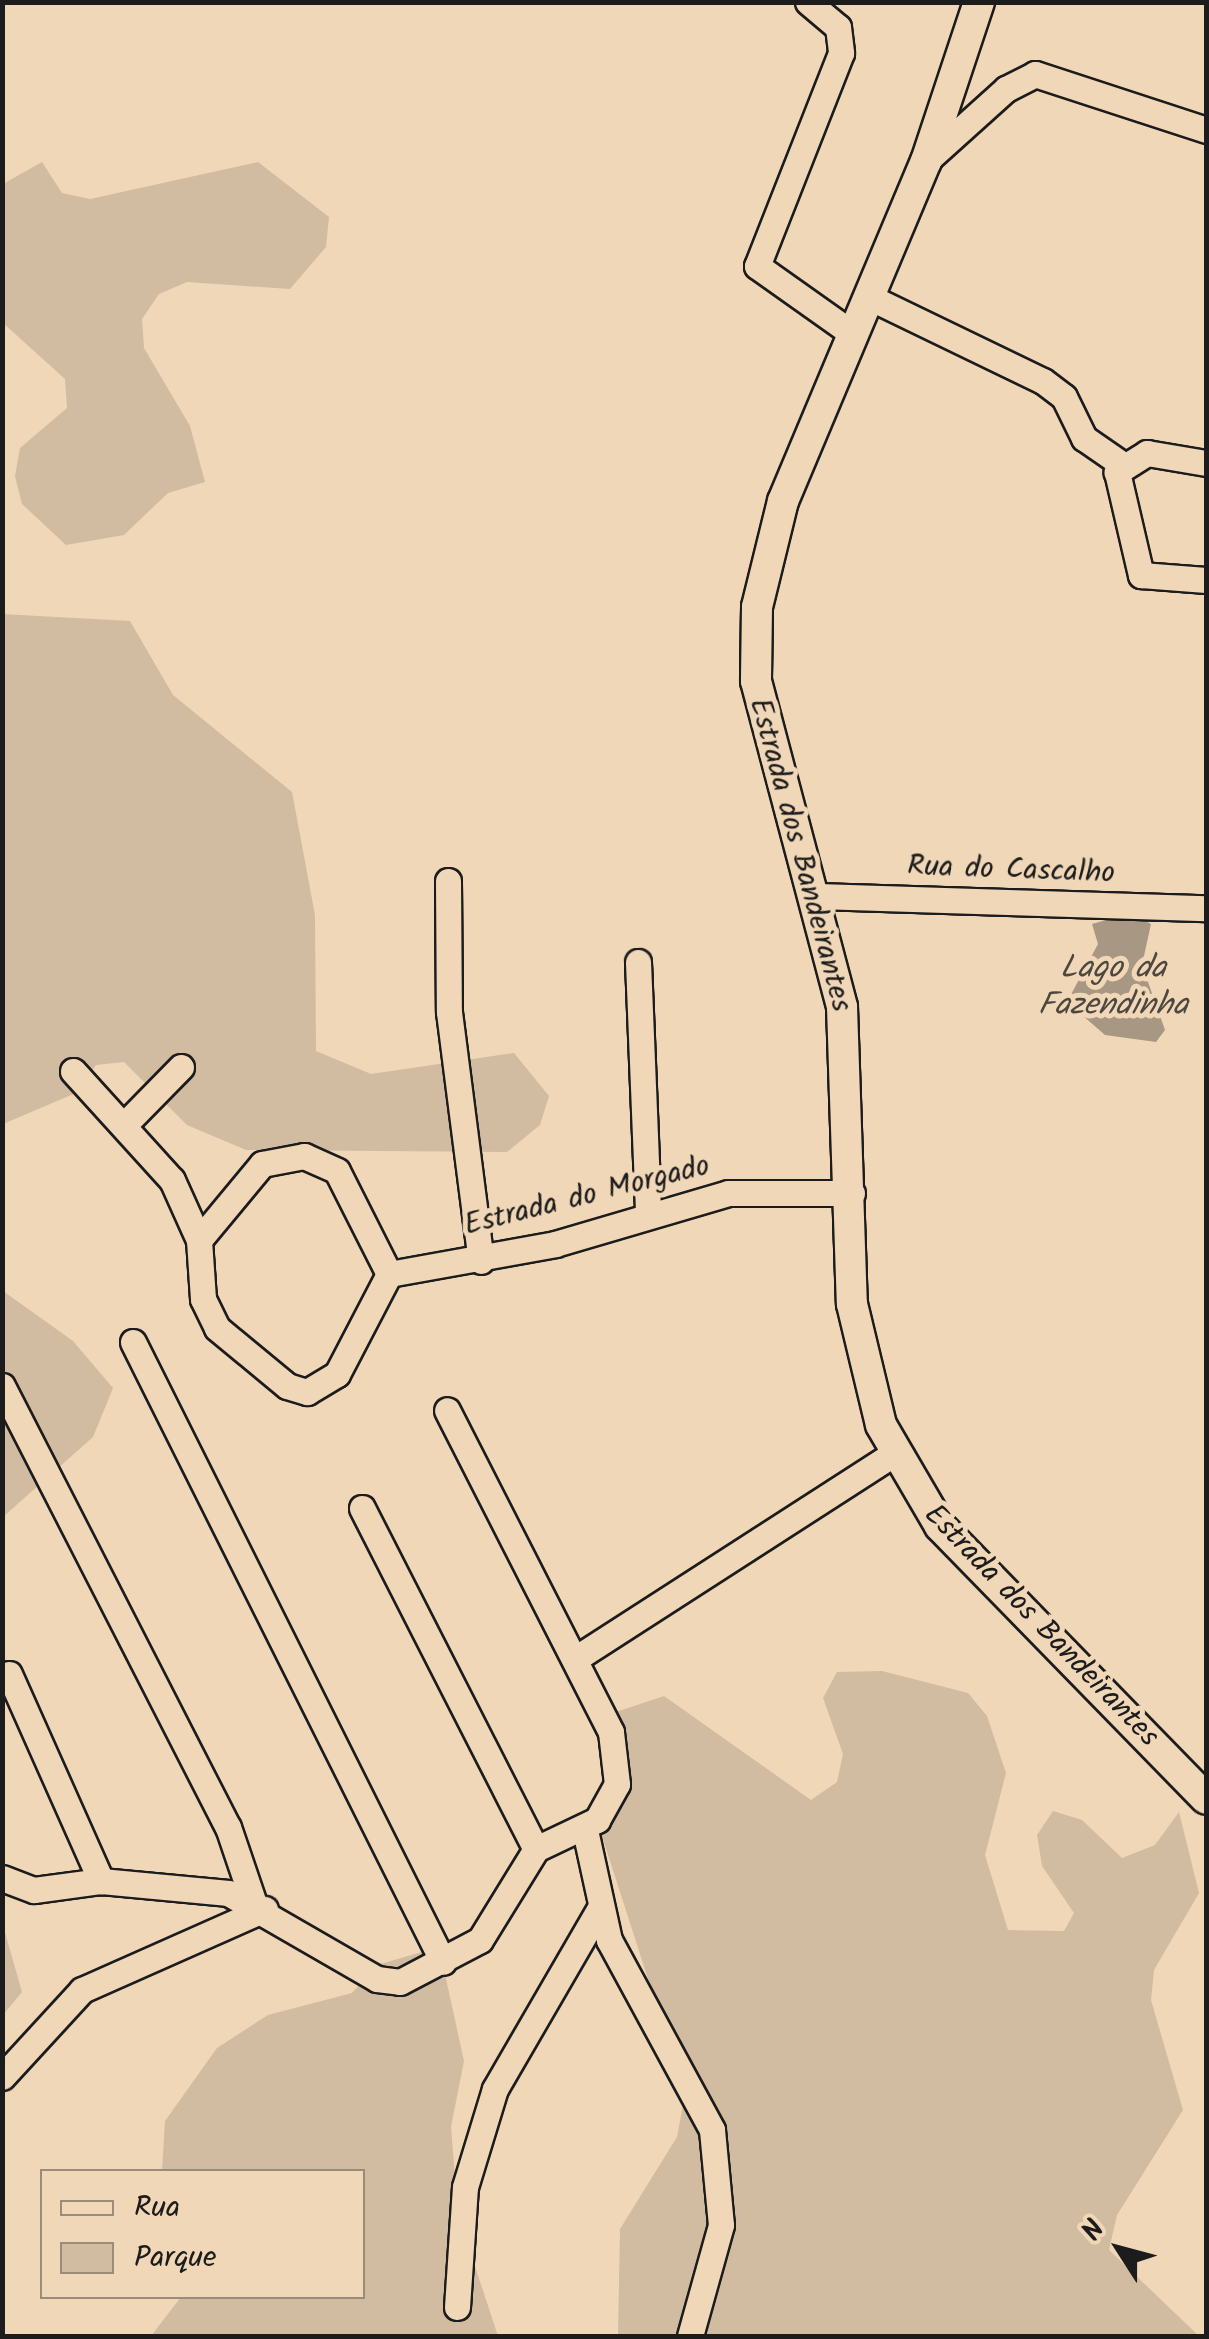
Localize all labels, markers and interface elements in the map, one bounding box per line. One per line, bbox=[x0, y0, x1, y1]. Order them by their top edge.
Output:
street label: Estrada dos Bandeirantes bbox=[741, 694, 859, 1016]
street label: Rua do Cascalho bbox=[906, 848, 1116, 892]
water label: Lago da Fazendinha bbox=[1038, 951, 1188, 1026]
street label: Estrada do Morgado bbox=[461, 1148, 713, 1244]
street label: Estrada dos Bandeirantes bbox=[916, 1497, 1166, 1755]
legend bbox=[40, 2169, 365, 2299]
text: Rua bbox=[134, 2184, 180, 2232]
north arrow bbox=[1069, 2199, 1169, 2299]
text: N bbox=[1071, 2211, 1118, 2251]
text: Parque bbox=[134, 2234, 216, 2282]

